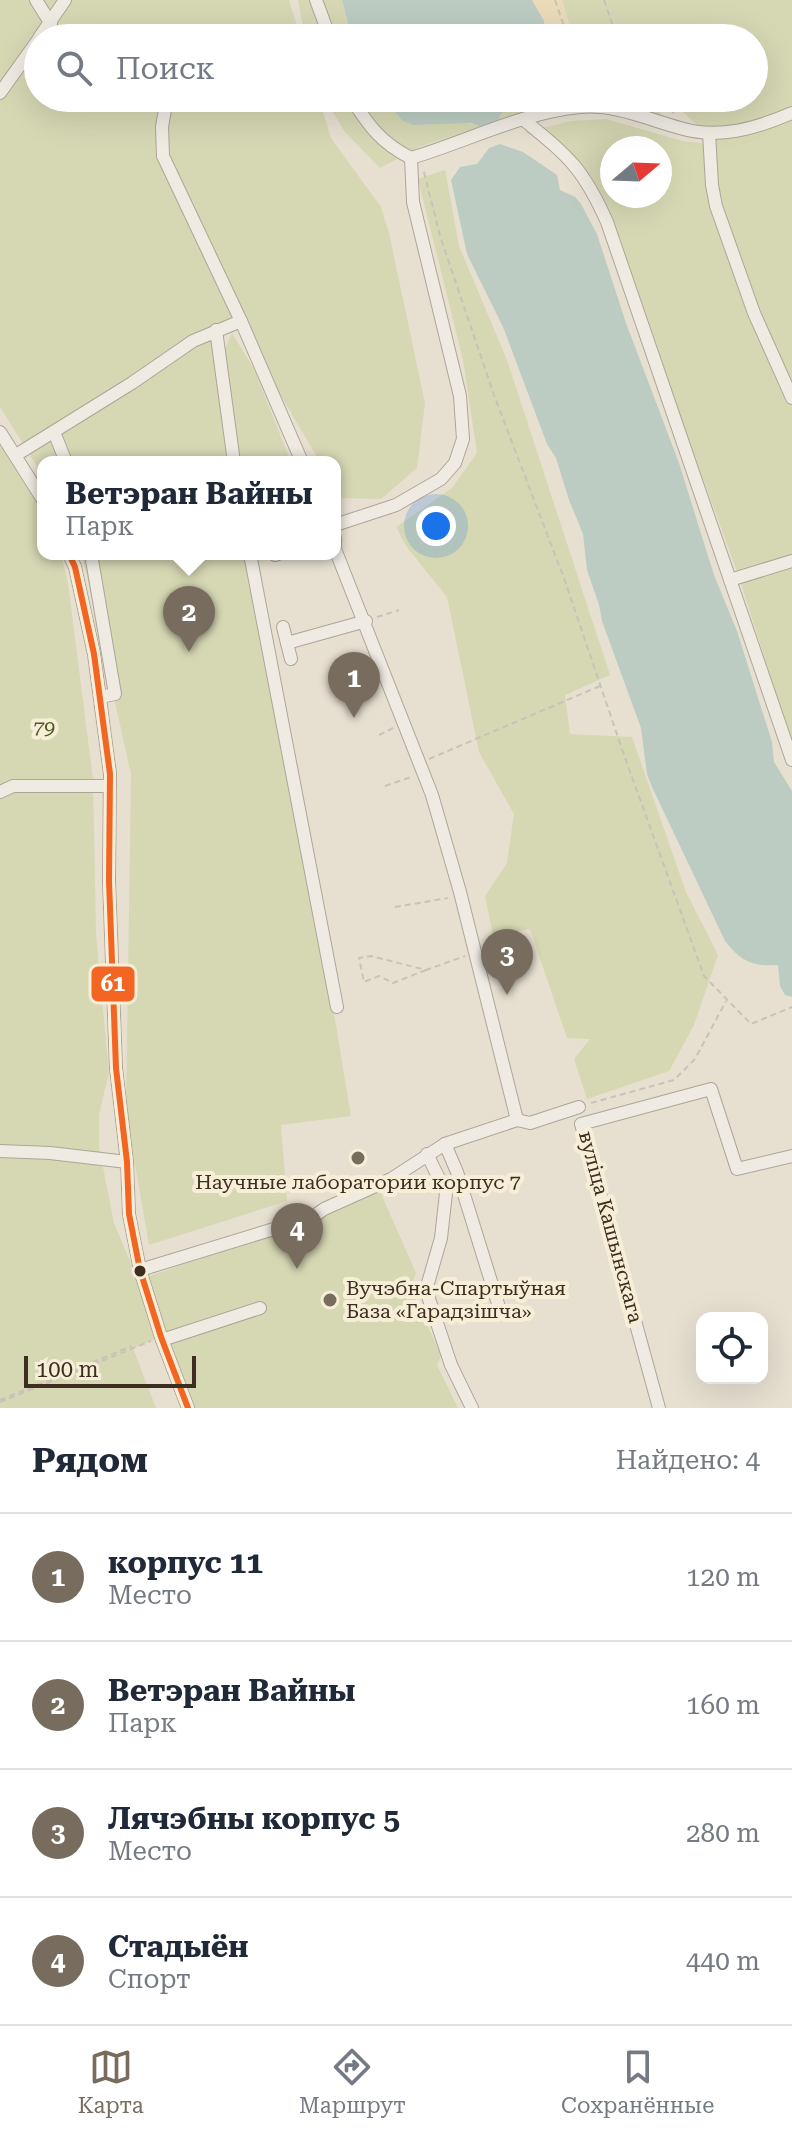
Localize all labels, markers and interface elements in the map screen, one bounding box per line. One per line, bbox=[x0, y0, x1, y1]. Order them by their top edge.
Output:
search box bbox=[24, 24, 768, 112]
icon: search bbox=[52, 46, 96, 90]
text: Поиск bbox=[116, 51, 215, 86]
north arrow bbox=[600, 136, 672, 208]
popup bbox=[37, 456, 341, 560]
text: Ветэран Вайны bbox=[65, 476, 313, 511]
your location bbox=[416, 506, 456, 546]
text: Парк bbox=[65, 511, 134, 541]
pin: 2 bbox=[163, 586, 215, 652]
pin: 1 bbox=[328, 652, 380, 718]
park label: 79 bbox=[33, 715, 55, 739]
pin: 3 bbox=[481, 929, 533, 995]
line badge: 61 bbox=[90, 965, 136, 1003]
text: 61 bbox=[101, 971, 125, 996]
street label: вуліца Кашынскага bbox=[574, 1128, 648, 1326]
marker: Научные лаборатории корпус 7 bbox=[349, 1149, 367, 1167]
place label: Научные лаборатории корпус 7 bbox=[195, 1170, 521, 1194]
pin: 4 bbox=[271, 1203, 323, 1269]
unlabelled marker bbox=[132, 1263, 148, 1279]
place label: Вучэбна-Спартыўная База «Гарадзішча» bbox=[346, 1276, 566, 1323]
marker: Вучэбна-Спартыўная База «Гарадзішча» bbox=[321, 1291, 339, 1309]
map controls bbox=[696, 1312, 768, 1384]
button: locate bbox=[696, 1312, 768, 1384]
scale bar bbox=[24, 1352, 196, 1388]
text: 100 m bbox=[36, 1357, 99, 1382]
text: Рядом bbox=[32, 1440, 148, 1480]
text: Найдено: 4 bbox=[616, 1445, 760, 1475]
text: корпус 11 bbox=[108, 1545, 263, 1580]
text: 1 bbox=[51, 1562, 65, 1592]
text: 120 m bbox=[686, 1562, 760, 1592]
text: Место bbox=[108, 1580, 192, 1610]
text: Ветэран Вайны bbox=[108, 1673, 356, 1708]
text: 2 bbox=[51, 1690, 65, 1720]
text: 160 m bbox=[686, 1690, 760, 1720]
text: Парк bbox=[108, 1708, 177, 1738]
text: Лячэбны корпус 5 bbox=[108, 1801, 400, 1836]
text: 3 bbox=[51, 1818, 65, 1848]
text: 280 m bbox=[686, 1818, 760, 1848]
text: Место bbox=[108, 1836, 192, 1866]
text: Стадыён bbox=[108, 1929, 249, 1964]
text: 4 bbox=[51, 1946, 65, 1976]
text: 440 m bbox=[686, 1946, 760, 1976]
text: Спорт bbox=[108, 1964, 191, 1994]
tab: Карта bbox=[78, 2045, 144, 2118]
tab: Маршрут bbox=[299, 2045, 406, 2118]
tab: Сохранённые bbox=[561, 2045, 714, 2118]

